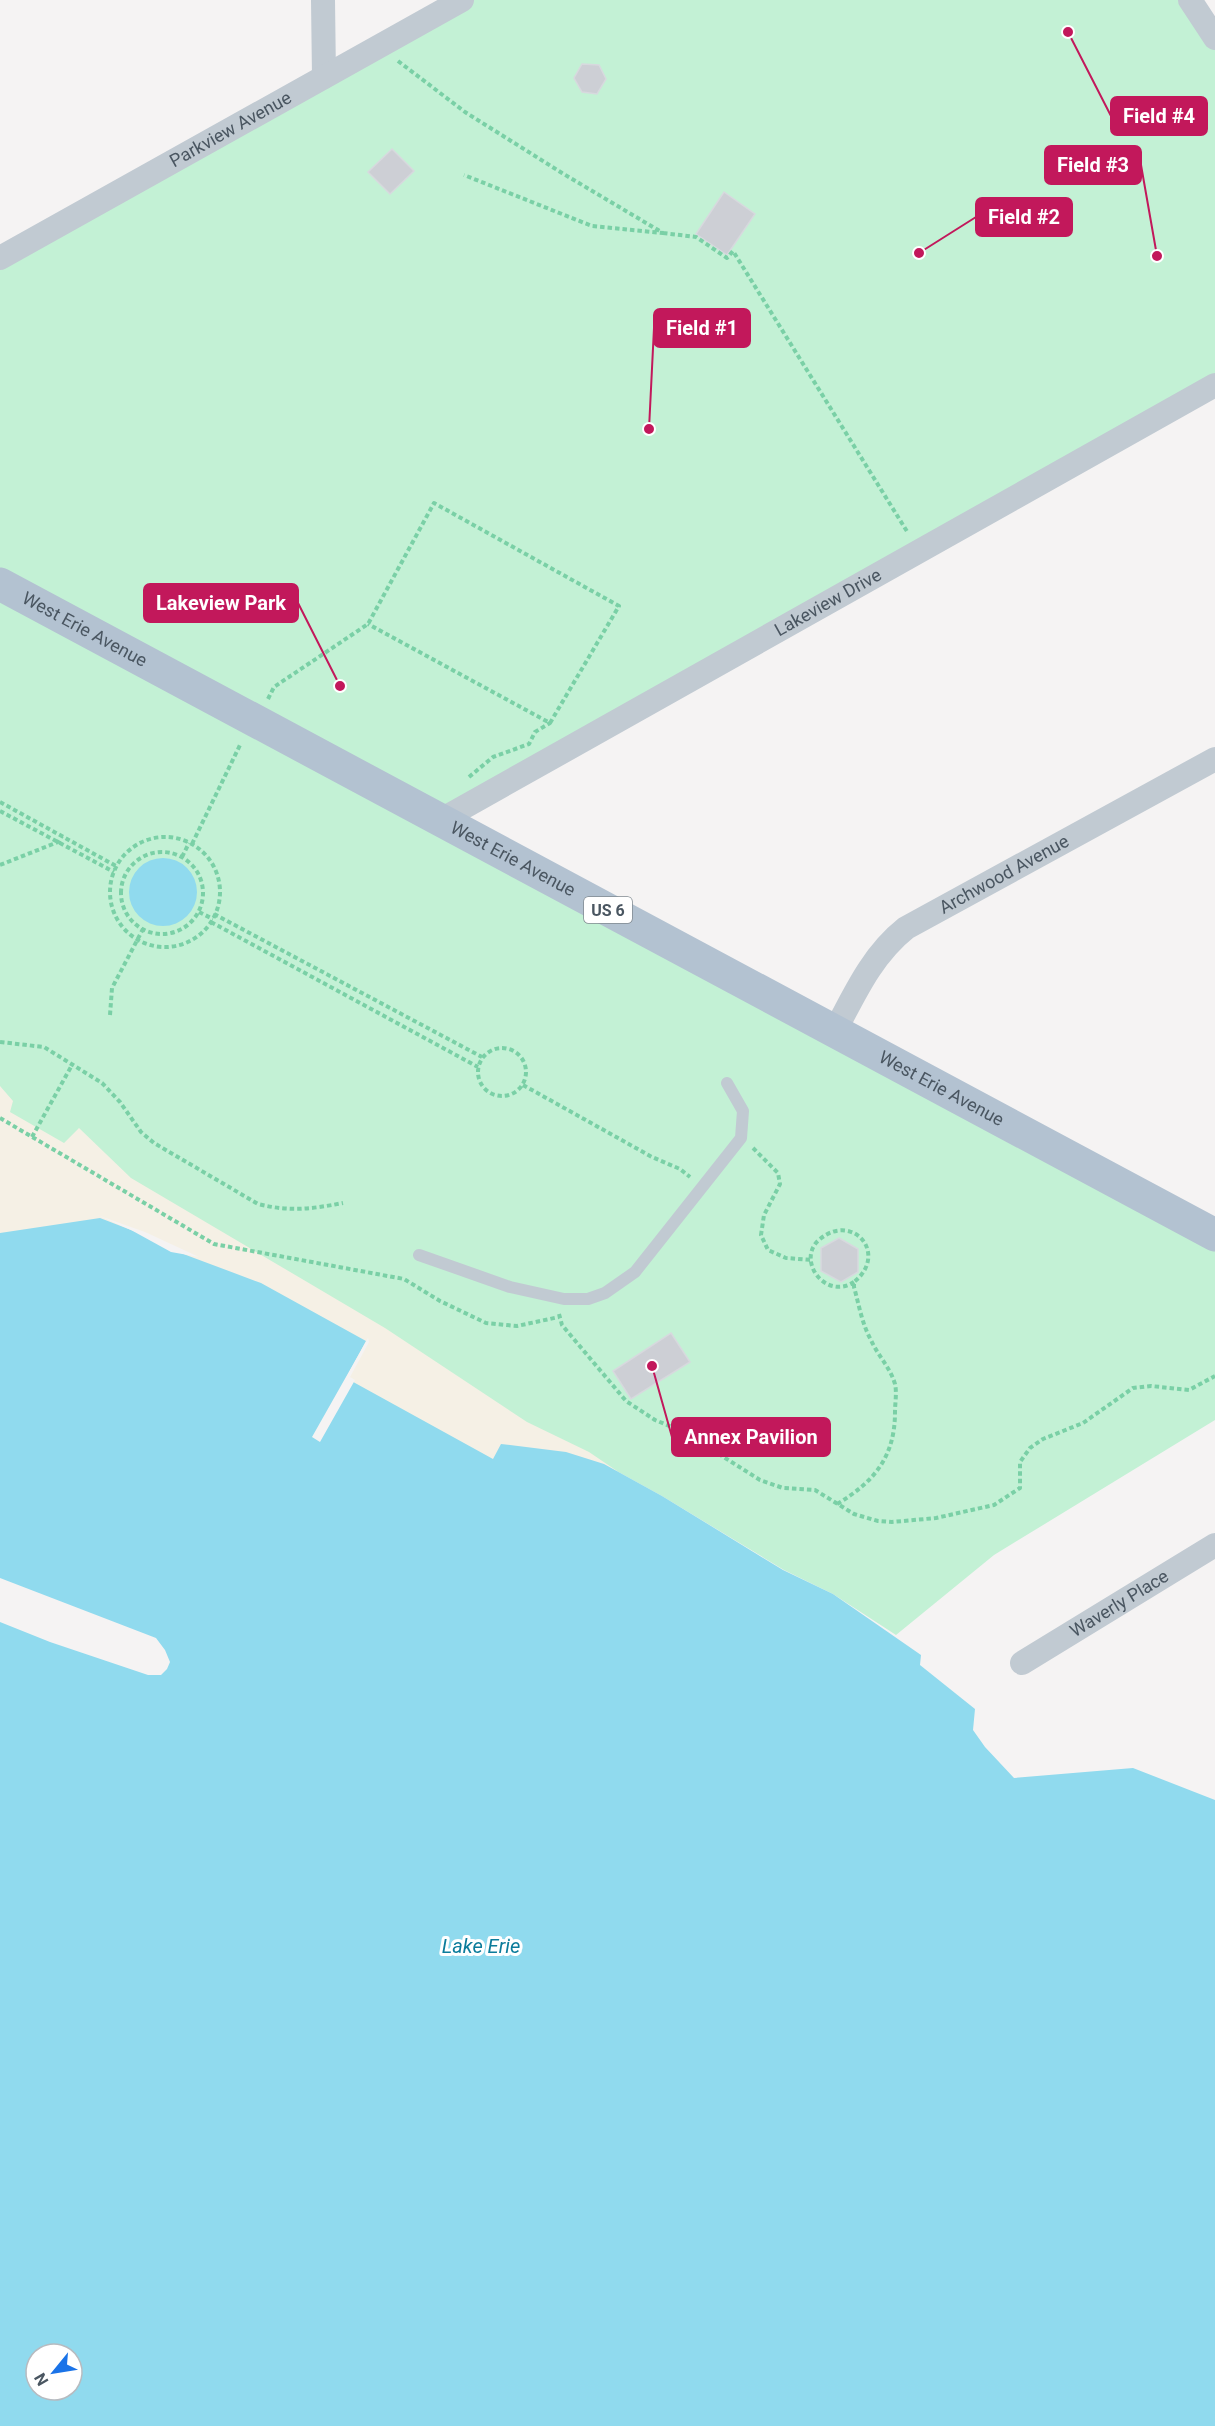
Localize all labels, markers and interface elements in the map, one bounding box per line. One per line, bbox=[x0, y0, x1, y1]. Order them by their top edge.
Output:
street label: Parkview Avenue bbox=[166, 87, 295, 171]
callout: Field #4 bbox=[1111, 97, 1207, 135]
text: Field #4 bbox=[1123, 104, 1195, 128]
callout: Field #3 bbox=[1045, 146, 1141, 184]
text: Field #3 bbox=[1057, 153, 1129, 177]
callout: Field #2 bbox=[976, 198, 1072, 236]
text: Field #2 bbox=[988, 205, 1060, 229]
callout: Field #1 bbox=[654, 309, 750, 347]
text: Field #1 bbox=[666, 316, 738, 340]
street label: Lakeview Drive bbox=[771, 564, 885, 640]
callout: Lakeview Park bbox=[144, 584, 298, 622]
street label: West Erie Avenue bbox=[19, 587, 151, 671]
text: Lakeview Park bbox=[156, 591, 286, 615]
street label: West Erie Avenue bbox=[447, 816, 579, 900]
street label: Archwood Avenue bbox=[935, 830, 1072, 918]
road number: US 6 bbox=[584, 897, 632, 923]
street label: West Erie Avenue bbox=[876, 1046, 1008, 1130]
callout: Annex Pavilion bbox=[672, 1418, 830, 1456]
text: Annex Pavilion bbox=[684, 1425, 818, 1449]
street label: Waverly Place bbox=[1066, 1565, 1172, 1641]
water label: Lake Erie bbox=[442, 1934, 520, 1958]
north arrow bbox=[24, 2342, 84, 2402]
text: N bbox=[30, 2370, 52, 2389]

